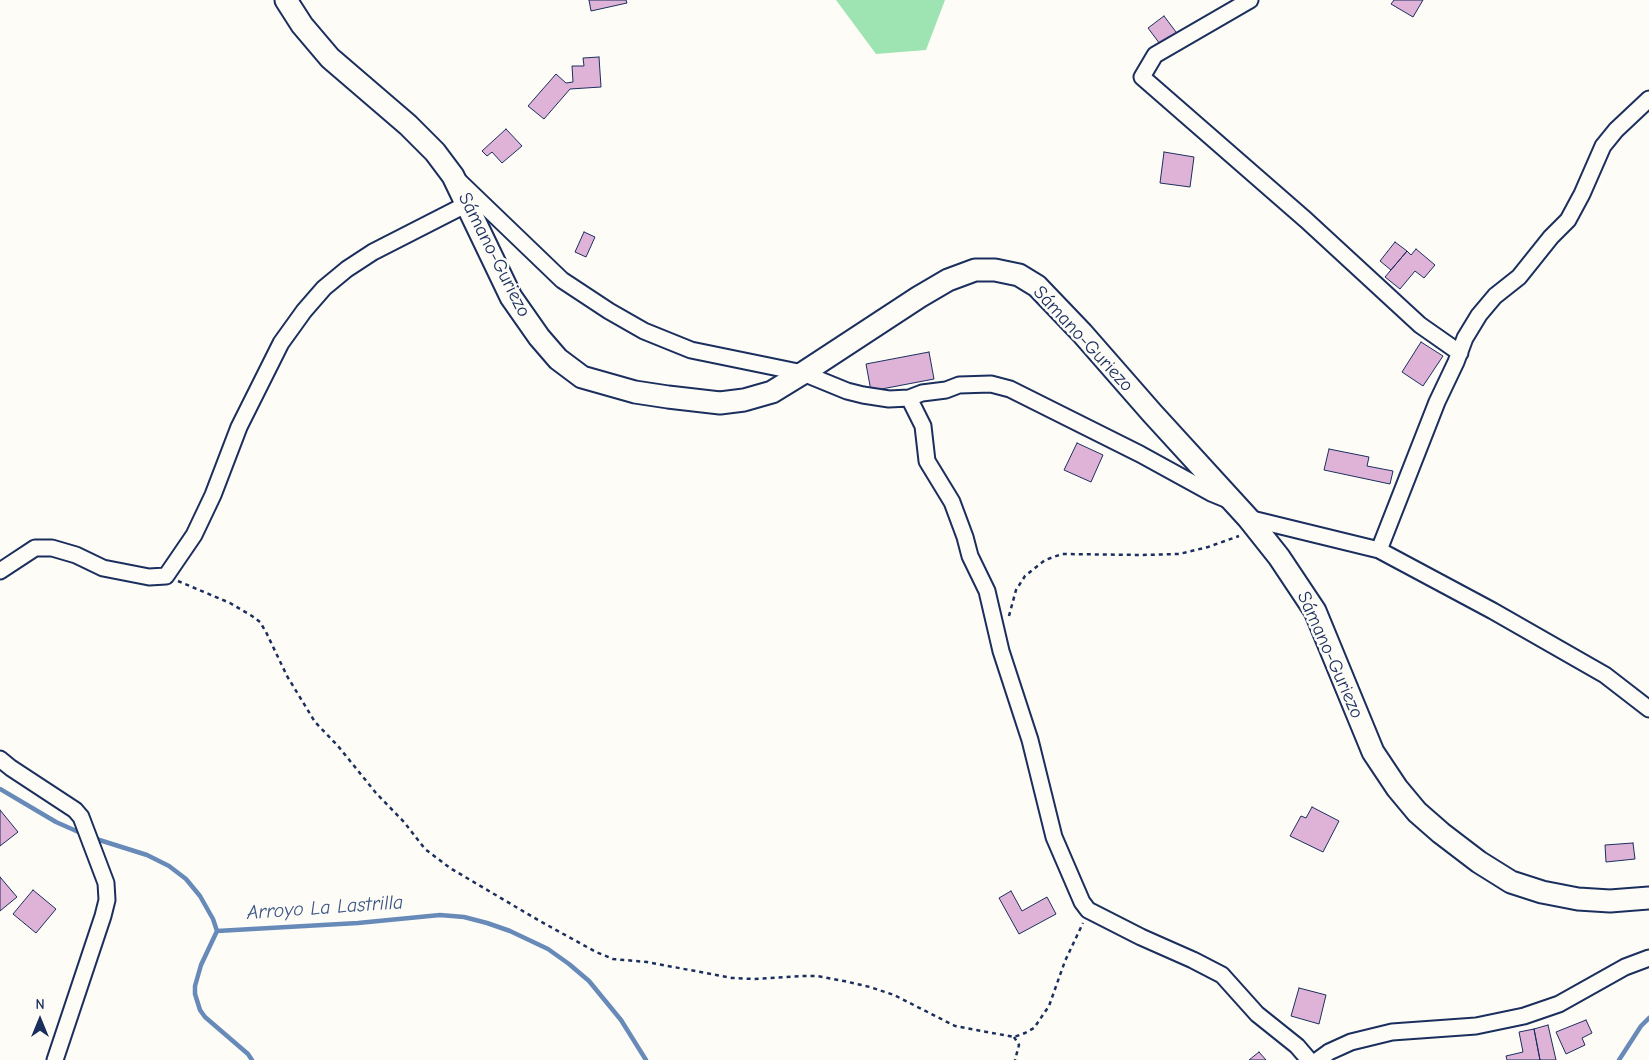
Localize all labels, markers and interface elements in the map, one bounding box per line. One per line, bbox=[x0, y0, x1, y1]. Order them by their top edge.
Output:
street label: Sámano-Guriezo bbox=[453, 189, 535, 321]
street label: Sámano-Guriezo bbox=[1028, 281, 1138, 397]
street label: Sámano-Guriezo bbox=[1292, 588, 1368, 722]
water label: Arroyo La Lastrilla bbox=[246, 891, 404, 925]
north arrow bbox=[15, 995, 65, 1045]
text: N bbox=[35, 996, 45, 1013]

